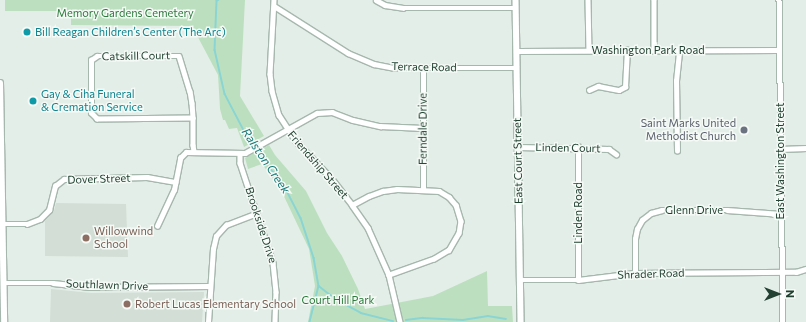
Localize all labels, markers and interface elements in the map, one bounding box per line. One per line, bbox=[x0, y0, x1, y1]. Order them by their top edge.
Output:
park label: Memory Gardens Cemetery bbox=[56, 6, 194, 20]
place label: Bill Reagan Children’s Center (The Arc) bbox=[35, 25, 226, 39]
marker: Bill Reagan Children’s Center (The Arc) bbox=[22, 27, 32, 37]
street label: Washington Park Road bbox=[591, 43, 705, 57]
street label: Catskill Court bbox=[102, 49, 170, 63]
street label: Terrace Road bbox=[391, 60, 457, 74]
place label: Gay & Ciha Funeral & Cremation Service bbox=[41, 88, 143, 114]
street label: Ferndale Drive bbox=[416, 93, 430, 165]
marker: Gay & Ciha Funeral & Cremation Service bbox=[28, 96, 38, 106]
street label: East Washington Street bbox=[773, 102, 787, 220]
place label: Saint Marks United Methodist Church bbox=[641, 117, 736, 143]
street label: East Court Street bbox=[511, 118, 525, 204]
marker: Saint Marks United Methodist Church bbox=[739, 125, 749, 135]
water label: Ralston Creek bbox=[239, 126, 293, 196]
street label: Friendship Street bbox=[285, 128, 351, 202]
street label: Linden Court bbox=[535, 141, 601, 155]
street label: Dover Street bbox=[67, 171, 131, 187]
street label: Linden Road bbox=[571, 182, 585, 244]
street label: Brookside Drive bbox=[243, 185, 279, 265]
street label: Glenn Drive bbox=[665, 203, 723, 217]
place label: Willowwind School bbox=[94, 225, 153, 251]
marker: Willowwind School bbox=[81, 233, 91, 243]
street label: Shrader Road bbox=[617, 266, 685, 282]
north arrow bbox=[758, 274, 798, 314]
street label: Southlawn Drive bbox=[66, 277, 148, 293]
text: N bbox=[784, 290, 797, 298]
park label: Court Hill Park bbox=[301, 293, 375, 307]
place label: Robert Lucas Elementary School bbox=[135, 297, 296, 311]
marker: Robert Lucas Elementary School bbox=[122, 299, 132, 309]

